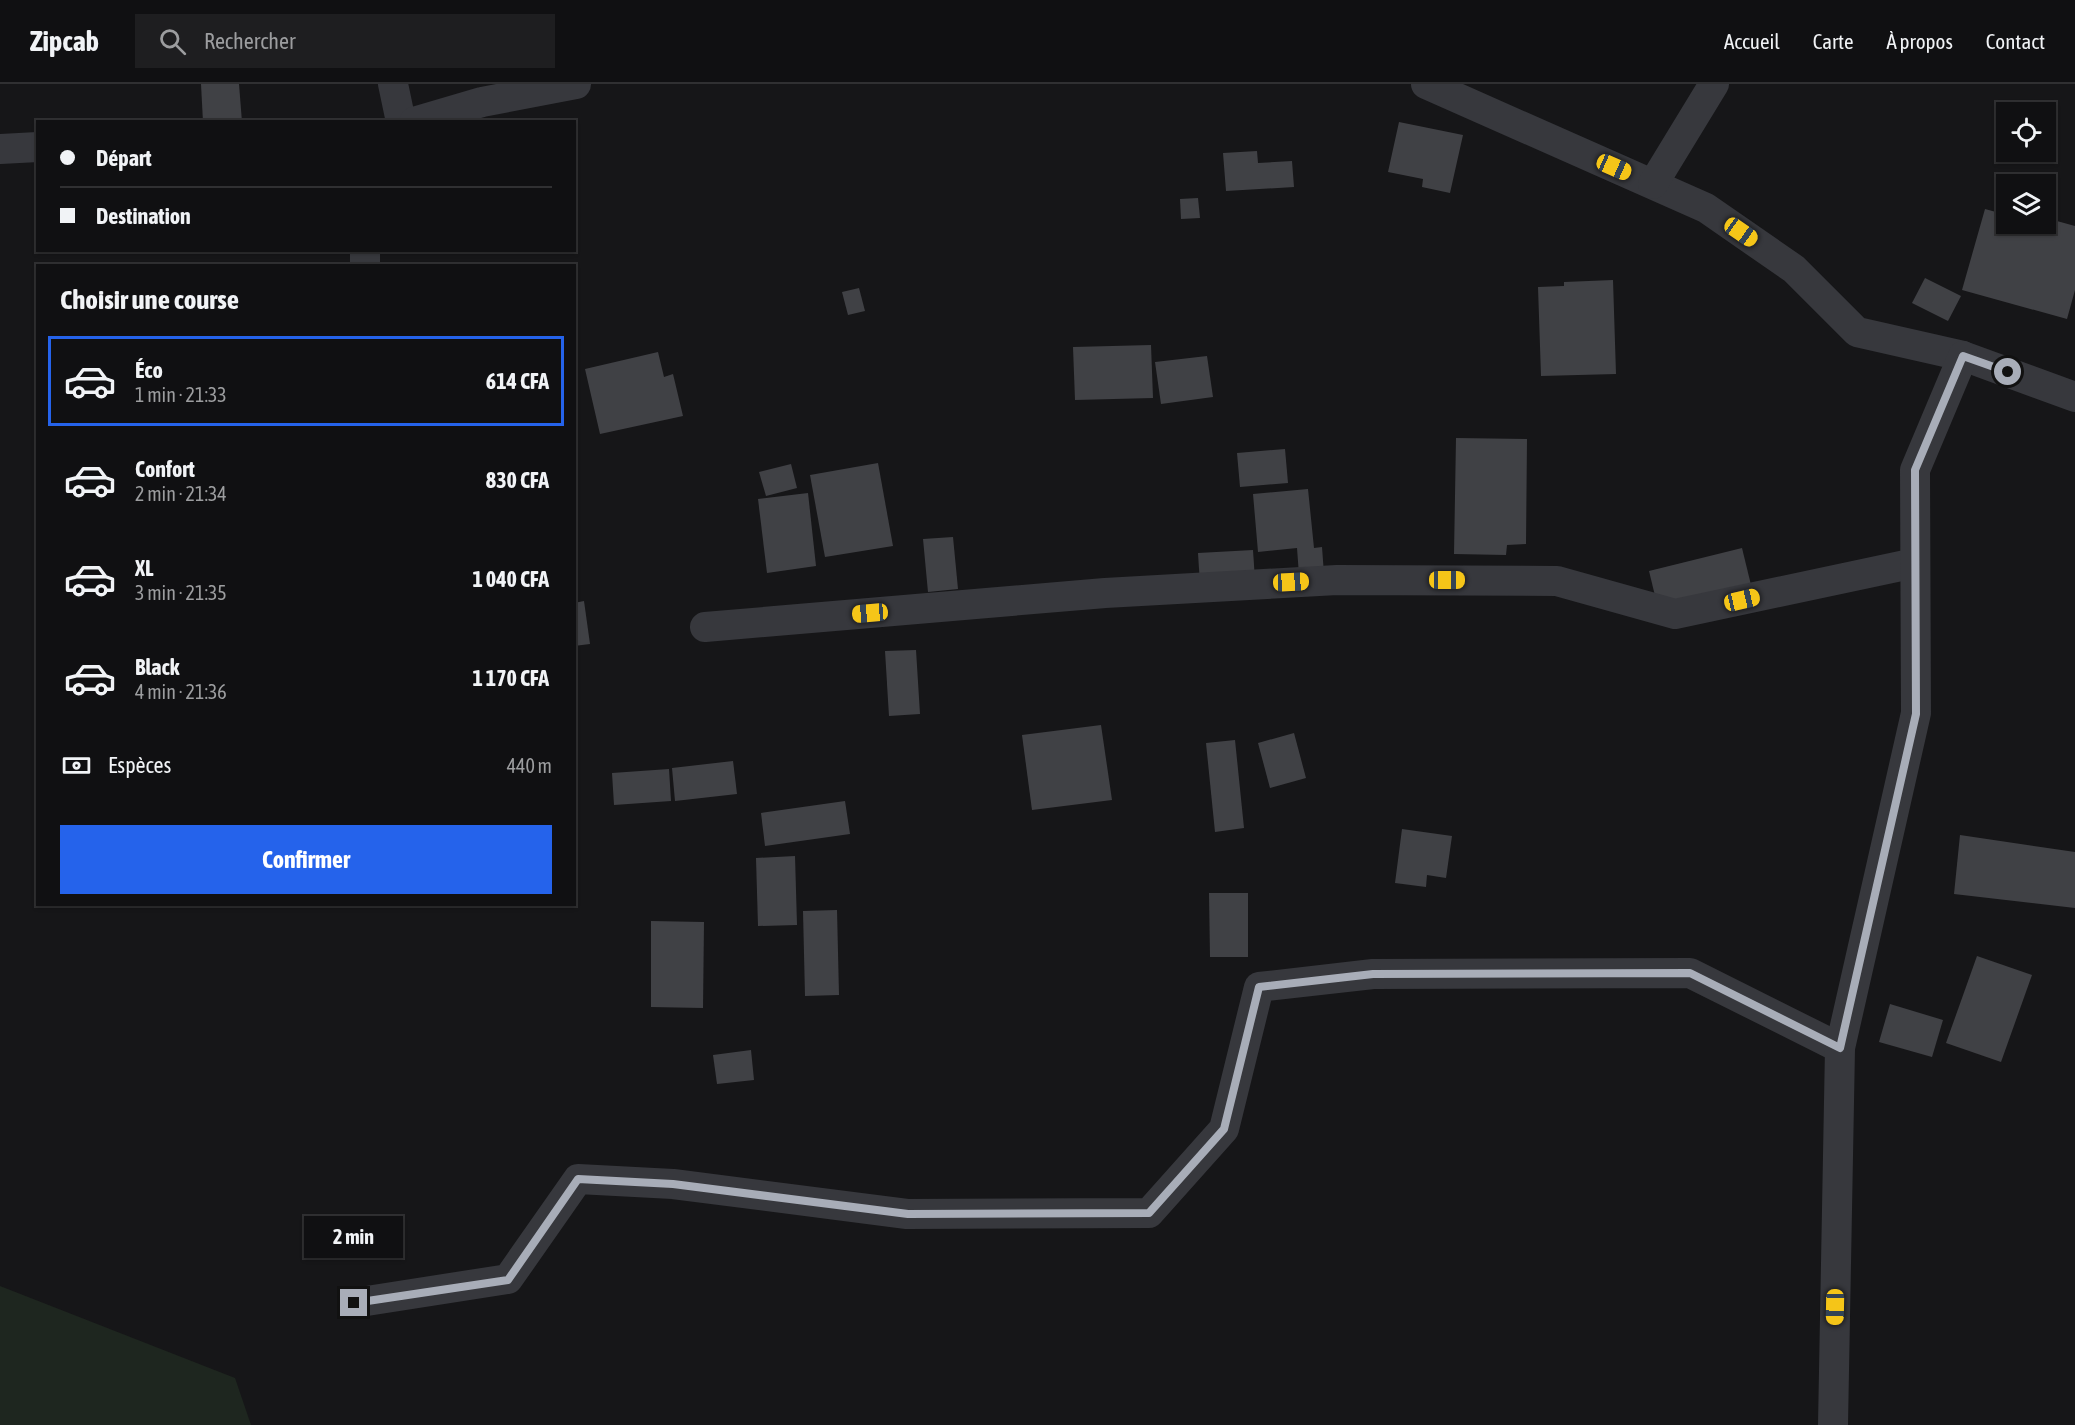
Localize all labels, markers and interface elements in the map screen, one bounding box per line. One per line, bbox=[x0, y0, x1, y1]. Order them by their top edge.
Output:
search box bbox=[135, 14, 555, 68]
text: Zipcab bbox=[30, 25, 99, 57]
icon: search bbox=[156, 25, 189, 58]
text: Rechercher bbox=[204, 28, 295, 54]
text: Accueil bbox=[1724, 29, 1780, 53]
text: Carte bbox=[1813, 29, 1853, 53]
text: À propos bbox=[1886, 29, 1953, 53]
text: Contact bbox=[1986, 29, 2045, 53]
map controls bbox=[1996, 102, 2056, 234]
button: locate bbox=[1996, 102, 2056, 162]
text: Départ bbox=[96, 145, 152, 171]
car bbox=[1594, 151, 1634, 183]
button: layers bbox=[1996, 174, 2056, 234]
text: Destination bbox=[96, 203, 191, 229]
car bbox=[1721, 214, 1761, 250]
text: Choisir une course bbox=[60, 284, 239, 315]
icon: car bbox=[63, 354, 117, 408]
text: Éco bbox=[135, 357, 163, 383]
route start bbox=[1994, 358, 2021, 385]
text: 614 CFA bbox=[486, 368, 549, 394]
text: 1 min · 21:33 bbox=[135, 383, 227, 406]
icon: car bbox=[63, 453, 117, 507]
text: Confort bbox=[135, 456, 195, 482]
text: 830 CFA bbox=[486, 467, 549, 493]
text: 2 min · 21:34 bbox=[135, 482, 227, 505]
icon: car bbox=[63, 552, 117, 606]
text: XL bbox=[135, 555, 153, 581]
text: 1 040 CFA bbox=[473, 566, 549, 592]
car bbox=[1429, 571, 1465, 589]
car bbox=[1273, 572, 1309, 592]
text: 3 min · 21:35 bbox=[135, 581, 227, 604]
car bbox=[1722, 587, 1762, 613]
car bbox=[851, 602, 889, 624]
icon: car bbox=[63, 651, 117, 705]
text: Black bbox=[135, 654, 179, 680]
text: 1 170 CFA bbox=[473, 665, 549, 691]
text: 4 min · 21:36 bbox=[135, 680, 227, 703]
icon: cash bbox=[60, 749, 93, 782]
text: Espèces bbox=[108, 752, 171, 778]
text: 440 m bbox=[507, 754, 552, 777]
button: Confirmer bbox=[60, 825, 552, 894]
callout: 2 min bbox=[304, 1216, 404, 1258]
text: 2 min bbox=[333, 1225, 374, 1248]
route end bbox=[340, 1289, 367, 1316]
car bbox=[1826, 1289, 1844, 1325]

